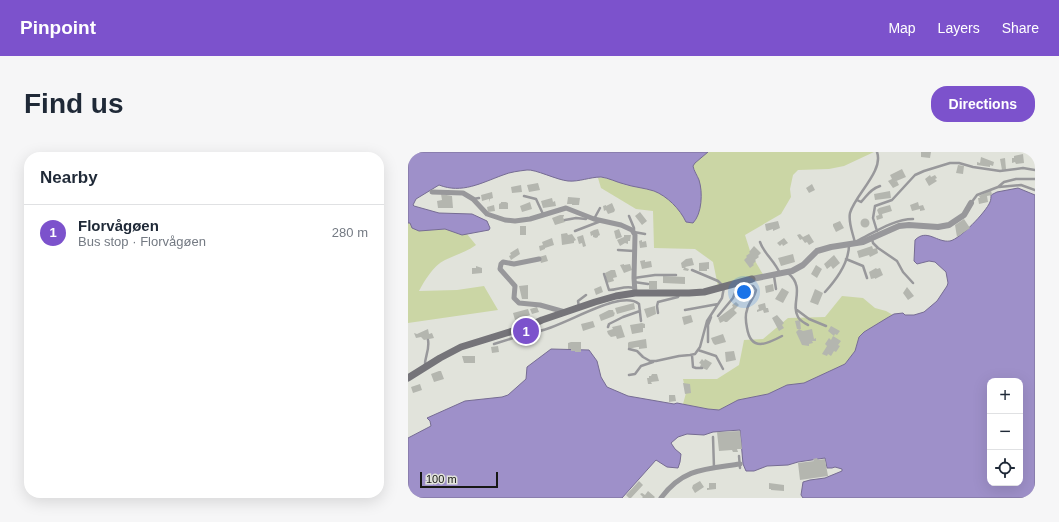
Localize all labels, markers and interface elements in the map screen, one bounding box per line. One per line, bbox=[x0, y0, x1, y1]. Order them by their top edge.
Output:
text: Pinpoint bbox=[20, 17, 96, 38]
text: Map bbox=[888, 20, 916, 36]
text: Layers bbox=[938, 20, 980, 36]
text: Share bbox=[1002, 20, 1039, 36]
button: Directions bbox=[931, 86, 1035, 122]
text: Find us bbox=[24, 88, 124, 119]
text: Nearby bbox=[40, 168, 98, 187]
text: Florvågøen bbox=[78, 217, 159, 234]
text: 1 bbox=[49, 225, 57, 240]
text: 280 m bbox=[332, 225, 368, 240]
text: Bus stop · Florvågøen bbox=[78, 234, 206, 249]
your location bbox=[734, 282, 754, 302]
pin: 1 bbox=[513, 316, 539, 346]
map controls bbox=[987, 378, 1023, 486]
button: + bbox=[987, 378, 1023, 414]
button: − bbox=[987, 414, 1023, 450]
button: locate bbox=[987, 450, 1023, 486]
scale bar bbox=[420, 470, 498, 489]
text: 100 m bbox=[426, 473, 457, 485]

